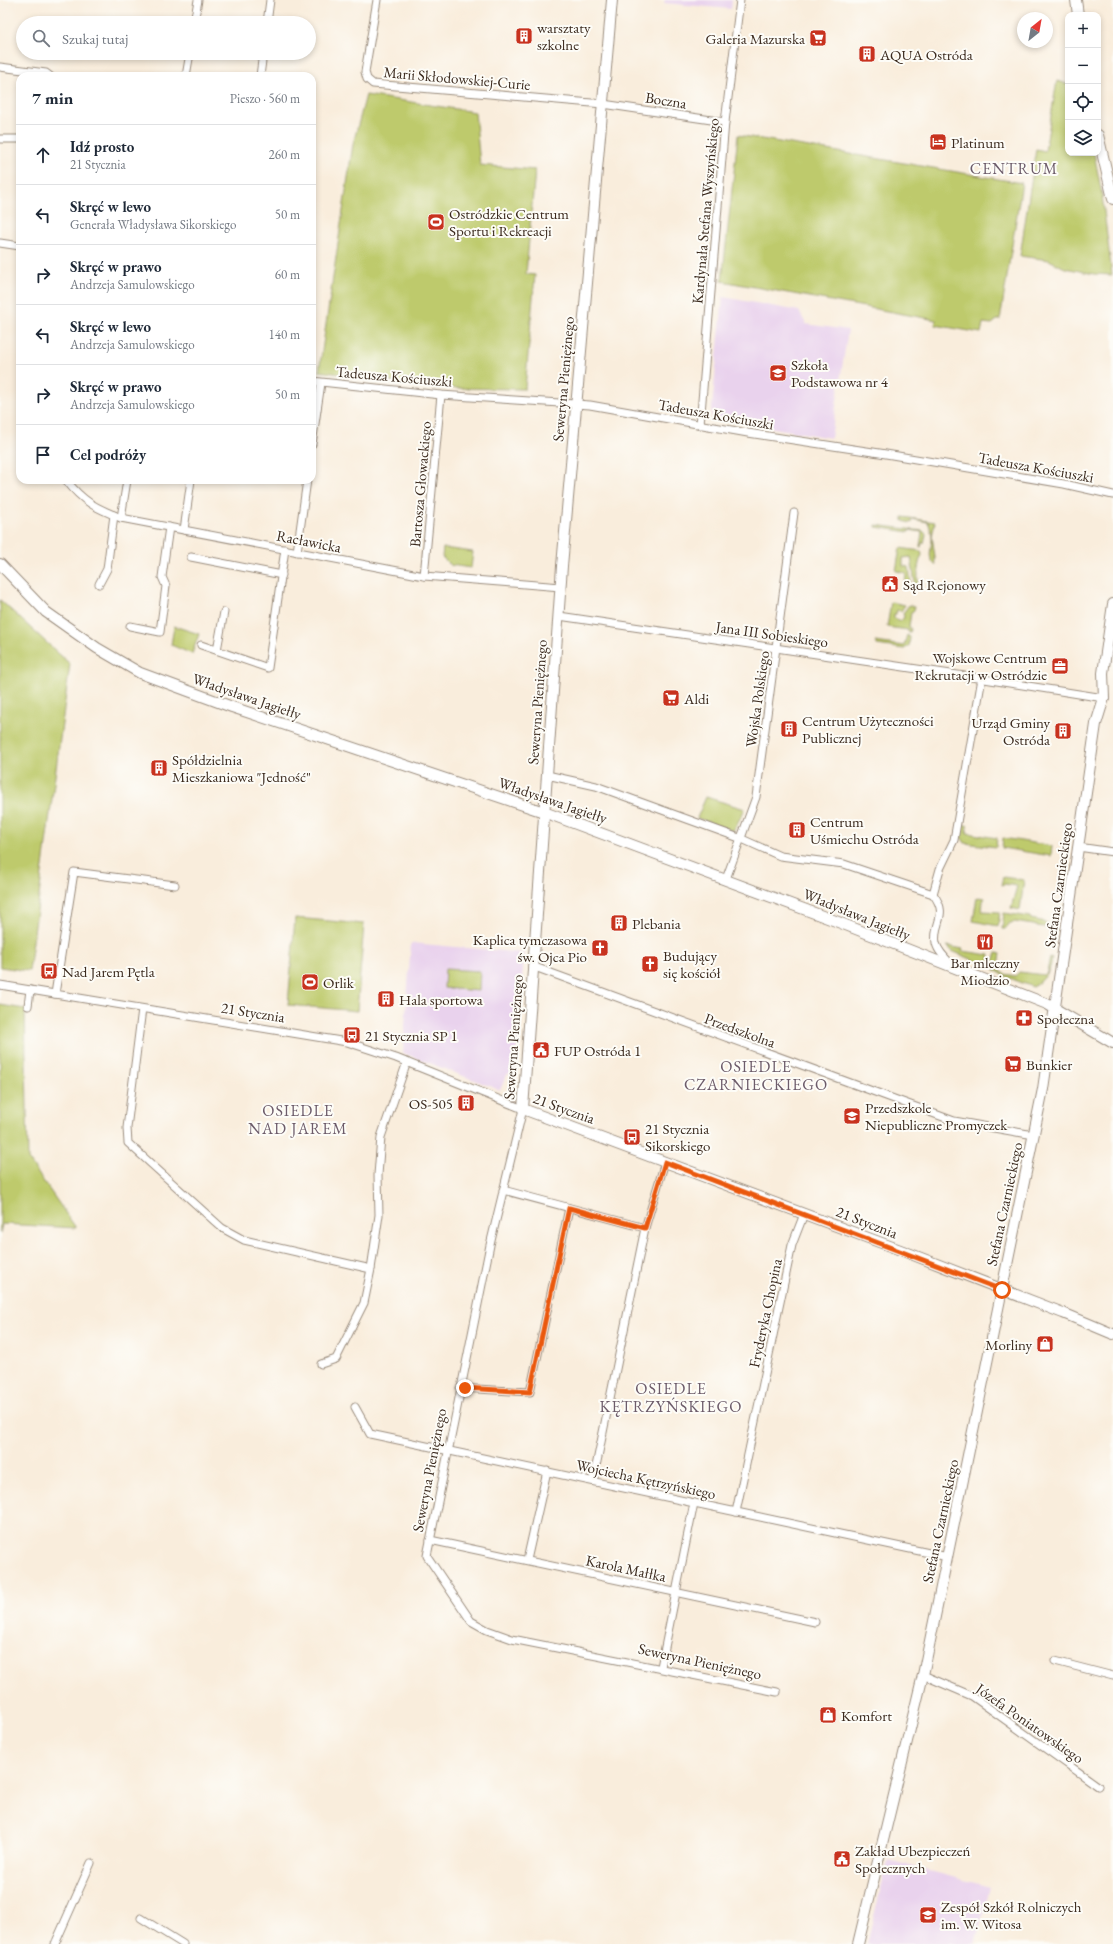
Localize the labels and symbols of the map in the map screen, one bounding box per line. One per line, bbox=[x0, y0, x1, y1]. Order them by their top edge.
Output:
north arrow bbox=[1017, 12, 1053, 48]
place label: warsztaty szkolne bbox=[537, 18, 591, 54]
building icon: warsztaty szkolne bbox=[514, 26, 534, 46]
supermarket icon: Galeria Mazurska bbox=[808, 28, 828, 48]
place label: Galeria Mazurska bbox=[706, 29, 805, 48]
building icon: AQUA Ostróda bbox=[857, 44, 877, 64]
place label: AQUA Ostróda bbox=[879, 45, 973, 64]
street label: Marii Skłodowskiej-Curie bbox=[383, 62, 531, 94]
street label: Boczna bbox=[644, 87, 688, 113]
street label: Kardynała Stefana Wyszyńskiego bbox=[687, 117, 723, 305]
hotel icon: Platinum bbox=[928, 132, 948, 152]
place label: Platinum bbox=[951, 133, 1005, 152]
district label: CENTRUM bbox=[970, 158, 1058, 179]
place label: Ostródzkie Centrum Sportu i Rekreacji bbox=[449, 204, 569, 240]
sports icon: Ostródzkie Centrum Sportu i Rekreacji bbox=[426, 212, 446, 232]
street label: Seweryna Pieniężnego bbox=[548, 316, 578, 442]
place label: Szkoła Podstawowa nr 4 bbox=[791, 355, 889, 391]
street label: Tadeusza Kościuszki bbox=[335, 361, 453, 391]
school or university icon: Szkoła Podstawowa nr 4 bbox=[768, 363, 788, 383]
street label: Tadeusza Kościuszki bbox=[657, 395, 775, 434]
street label: Bartosza Głowackiego bbox=[405, 420, 435, 548]
street label: Tadeusza Kościuszki bbox=[977, 448, 1095, 487]
street label: Racławicka bbox=[275, 525, 343, 557]
public building icon: Sąd Rejonowy bbox=[880, 574, 900, 594]
place label: Sąd Rejonowy bbox=[903, 575, 986, 594]
street label: Jana III Sobieskiego bbox=[713, 616, 829, 651]
street label: Seweryna Pieniężnego bbox=[523, 639, 551, 765]
place label: Wojskowe Centrum Rekrutacji w Ostródzie bbox=[915, 648, 1047, 684]
street label: Wojska Polskiego bbox=[741, 649, 773, 749]
office icon: Wojskowe Centrum Rekrutacji w Ostródzie bbox=[1050, 656, 1070, 676]
street label: Władysława Jagiełły bbox=[190, 668, 304, 724]
supermarket icon: Aldi bbox=[661, 688, 681, 708]
place label: Aldi bbox=[683, 689, 710, 708]
place label: Centrum Użyteczności Publicznej bbox=[802, 711, 934, 747]
place label: Urząd Gminy Ostróda bbox=[972, 713, 1050, 749]
building icon: Centrum Użyteczności Publicznej bbox=[779, 719, 799, 739]
building icon: Urząd Gminy Ostróda bbox=[1053, 721, 1073, 741]
place label: Spółdzielnia Mieszkaniowa "Jedność" bbox=[172, 750, 311, 786]
building icon: Spółdzielnia Mieszkaniowa "Jedność" bbox=[149, 758, 169, 778]
street label: Władysława Jagiełły bbox=[496, 772, 610, 828]
place label: Centrum Uśmiechu Ostróda bbox=[810, 812, 919, 848]
building icon: Centrum Uśmiechu Ostróda bbox=[787, 820, 807, 840]
street label: Stefana Czarnieckiego bbox=[1040, 821, 1076, 949]
street label: Władysława Jagiełły bbox=[801, 884, 914, 944]
building icon: Plebania bbox=[609, 913, 629, 933]
place label: Plebania bbox=[632, 914, 681, 933]
place label: Kaplica tymczasowa św. Ojca Pio bbox=[473, 930, 587, 966]
restaurant icon: Bar mleczny Miodzio bbox=[975, 932, 995, 952]
church icon: Kaplica tymczasowa św. Ojca Pio bbox=[590, 938, 610, 958]
place label: Budujący się kościół bbox=[663, 946, 721, 982]
place label: Bar mleczny Miodzio bbox=[950, 953, 1020, 989]
church icon: Budujący się kościół bbox=[640, 954, 660, 974]
bus stop icon: Nad Jarem Pętla bbox=[39, 961, 59, 981]
place label: Nad Jarem Pętla bbox=[62, 962, 155, 981]
sports icon: Orlik bbox=[300, 972, 320, 992]
place label: Orlik bbox=[323, 973, 355, 992]
street label: Seweryna Pieniężnego bbox=[499, 974, 527, 1100]
building icon: Hala sportowa bbox=[376, 989, 396, 1009]
place label: Hala sportowa bbox=[399, 990, 483, 1009]
street label: 21 Stycznia bbox=[220, 998, 286, 1026]
street label: Przedszkolna bbox=[702, 1008, 778, 1052]
pharmacy icon: Społeczna bbox=[1014, 1008, 1034, 1028]
place label: Społeczna bbox=[1037, 1009, 1094, 1028]
bus stop icon: 21 Stycznia SP 1 bbox=[342, 1025, 362, 1045]
place label: 21 Stycznia SP 1 bbox=[365, 1026, 458, 1045]
public building icon: FUP Ostróda 1 bbox=[531, 1040, 551, 1060]
place label: FUP Ostróda 1 bbox=[554, 1041, 641, 1060]
supermarket icon: Bunkier bbox=[1003, 1054, 1023, 1074]
place label: Bunkier bbox=[1026, 1055, 1072, 1074]
district label: OSIEDLE CZARNIECKIEGO bbox=[684, 1056, 828, 1095]
street label: 21 Stycznia bbox=[531, 1088, 597, 1128]
building icon: OS-505 bbox=[456, 1093, 476, 1113]
place label: OS-505 bbox=[409, 1094, 453, 1113]
place label: Przedszkole Niepubliczne Promyczek bbox=[865, 1098, 1008, 1134]
district label: OSIEDLE NAD JAREM bbox=[248, 1100, 348, 1139]
school or university icon: Przedszkole Niepubliczne Promyczek bbox=[842, 1106, 862, 1126]
place label: 21 Stycznia Sikorskiego bbox=[645, 1119, 710, 1155]
bus stop icon: 21 Stycznia Sikorskiego bbox=[622, 1127, 642, 1147]
street label: Stefana Czarnieckiego bbox=[982, 1140, 1026, 1268]
street label: 21 Stycznia bbox=[834, 1202, 900, 1242]
street label: Fryderyka Chopina bbox=[744, 1257, 786, 1369]
route start bbox=[993, 1281, 1011, 1299]
shop icon: Morliny bbox=[1035, 1334, 1055, 1354]
place label: Morliny bbox=[985, 1335, 1032, 1354]
district label: OSIEDLE KĘTRZYŃSKIEGO bbox=[600, 1378, 742, 1417]
route end bbox=[456, 1379, 474, 1397]
street label: Seweryna Pieniężnego bbox=[408, 1407, 450, 1533]
street label: Wojciecha Kętrzyńskiego bbox=[574, 1455, 718, 1503]
street label: Stefana Czarnieckiego bbox=[918, 1457, 962, 1585]
street label: Karola Małłka bbox=[584, 1550, 668, 1586]
street label: Seweryna Pieniężnego bbox=[637, 1639, 763, 1683]
street label: Józefa Poniatowskiego bbox=[971, 1678, 1088, 1767]
shop icon: Komfort bbox=[818, 1705, 838, 1725]
place label: Komfort bbox=[841, 1706, 892, 1725]
place label: Zakład Ubezpieczeń Społecznych bbox=[855, 1841, 971, 1877]
public building icon: Zakład Ubezpieczeń Społecznych bbox=[832, 1849, 852, 1869]
place label: Zespół Szkół Rolniczych im. W. Witosa bbox=[941, 1897, 1082, 1933]
school or university icon: Zespół Szkół Rolniczych im. W. Witosa bbox=[918, 1905, 938, 1925]

